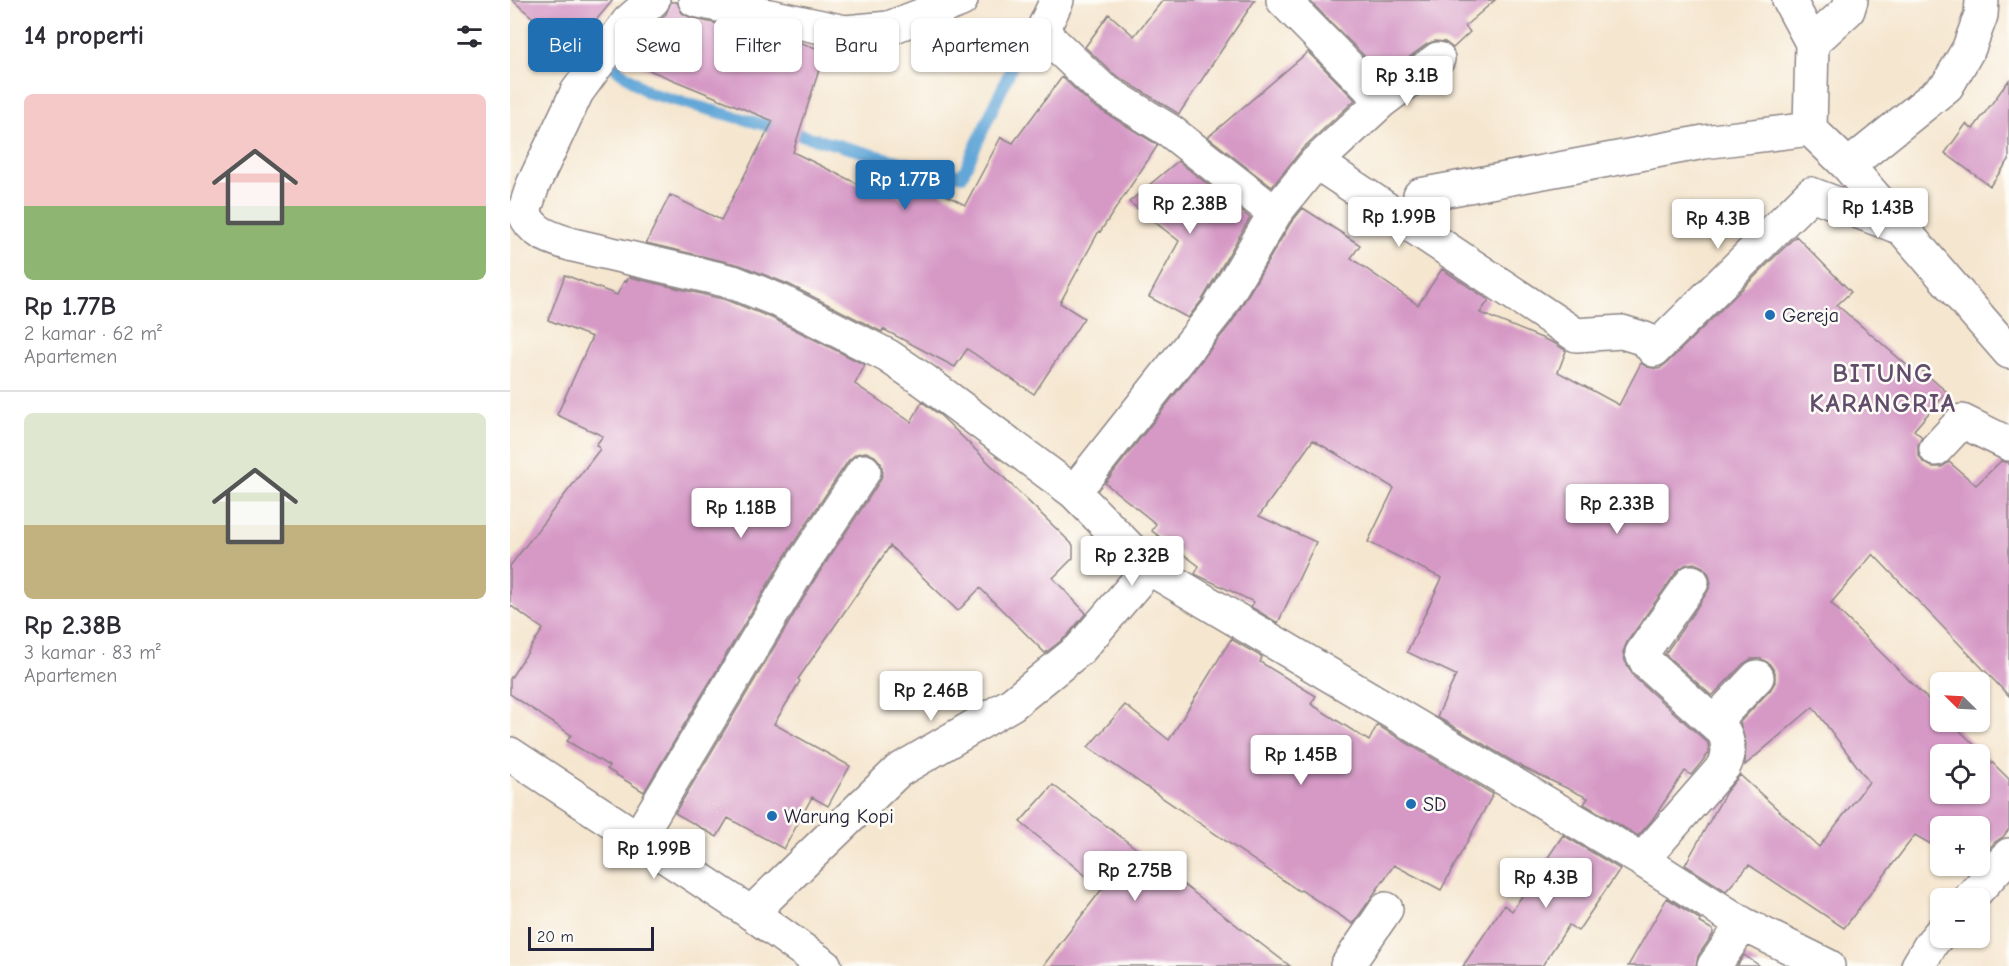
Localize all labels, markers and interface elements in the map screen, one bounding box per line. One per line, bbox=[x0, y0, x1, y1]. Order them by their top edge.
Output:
chip: Beli bbox=[528, 18, 603, 72]
chip: Sewa bbox=[615, 18, 702, 72]
chip: Filter bbox=[714, 18, 802, 72]
chip: Baru bbox=[814, 18, 899, 72]
chip: Apartemen bbox=[911, 18, 1051, 72]
icon: filters bbox=[453, 20, 486, 53]
text: 14 properti bbox=[24, 21, 144, 51]
pin: Rp 3.1B bbox=[1352, 56, 1462, 107]
text: Rp 3.1B bbox=[1376, 64, 1438, 87]
icon: home bbox=[201, 133, 309, 241]
pin: Rp 1.77B bbox=[843, 160, 967, 211]
text: Rp 1.77B bbox=[870, 168, 940, 191]
pin: Rp 2.38B bbox=[1128, 184, 1252, 235]
pin: Rp 1.43B bbox=[1816, 188, 1940, 239]
text: Rp 2.38B bbox=[1152, 192, 1228, 215]
text: Rp 1.43B bbox=[1842, 196, 1914, 219]
pin: Rp 1.99B bbox=[1337, 197, 1461, 248]
pin: Rp 4.3B bbox=[1663, 199, 1773, 250]
text: Rp 1.99B bbox=[1362, 205, 1436, 228]
text: Rp 4.3B bbox=[1686, 207, 1750, 230]
text: Rp 1.77B bbox=[24, 292, 116, 322]
place label: Gereja bbox=[1782, 304, 1839, 327]
marker: Gereja bbox=[1763, 308, 1777, 322]
text: 2 kamar · 62 m² bbox=[24, 322, 162, 345]
text: Apartemen bbox=[24, 345, 117, 368]
district label: BITUNG KARANGRIA bbox=[1809, 359, 1957, 419]
icon: home bbox=[201, 452, 309, 560]
pin: Rp 2.33B bbox=[1555, 484, 1679, 535]
pin: Rp 1.18B bbox=[679, 488, 803, 539]
text: Rp 2.33B bbox=[1580, 492, 1654, 515]
text: Rp 1.18B bbox=[706, 496, 777, 519]
pin: Rp 2.32B bbox=[1070, 536, 1194, 587]
text: Rp 2.32B bbox=[1095, 544, 1169, 567]
text: Rp 2.38B bbox=[24, 611, 122, 641]
text: 3 kamar · 83 m² bbox=[24, 641, 161, 664]
text: Apartemen bbox=[24, 664, 117, 687]
pin: Rp 2.46B bbox=[869, 671, 993, 722]
north arrow bbox=[1930, 672, 1990, 732]
map controls bbox=[1930, 672, 1990, 948]
text: Rp 2.46B bbox=[894, 679, 968, 702]
pin: Rp 1.45B bbox=[1239, 735, 1363, 786]
text: Rp 1.45B bbox=[1265, 743, 1337, 766]
button: locate bbox=[1930, 744, 1990, 804]
place label: SD bbox=[1423, 793, 1447, 816]
marker: SD bbox=[1404, 797, 1418, 811]
place label: Warung Kopi bbox=[784, 805, 894, 828]
marker: Warung Kopi bbox=[765, 809, 779, 823]
button: + bbox=[1930, 816, 1990, 876]
pin: Rp 1.99B bbox=[592, 829, 716, 880]
text: Rp 1.99B bbox=[617, 837, 691, 860]
pin: Rp 2.75B bbox=[1073, 851, 1197, 902]
pin: Rp 4.3B bbox=[1491, 858, 1601, 909]
text: Rp 2.75B bbox=[1098, 859, 1172, 882]
text: Rp 4.3B bbox=[1514, 866, 1578, 889]
button: − bbox=[1930, 888, 1990, 948]
scale bar bbox=[528, 924, 654, 952]
text: 20 m bbox=[537, 928, 574, 946]

